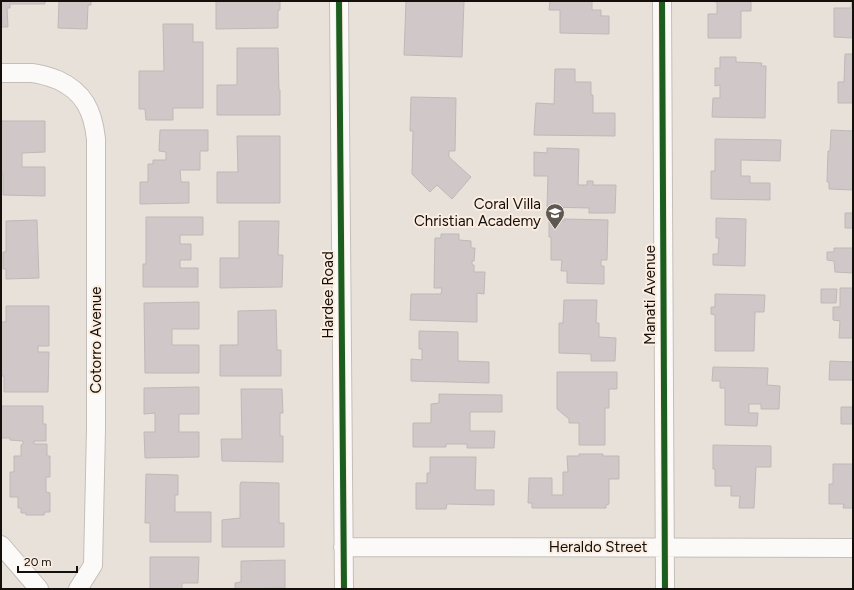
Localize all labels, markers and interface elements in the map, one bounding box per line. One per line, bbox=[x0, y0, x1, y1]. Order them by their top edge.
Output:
place label: Coral Villa Christian Academy bbox=[414, 195, 541, 230]
school or university icon: Coral Villa Christian Academy bbox=[544, 202, 566, 230]
street label: Manati Avenue bbox=[641, 245, 659, 345]
street label: Hardee Road bbox=[319, 251, 337, 339]
street label: Cotorro Avenue bbox=[87, 286, 105, 394]
street label: Heraldo Street bbox=[549, 538, 648, 556]
scale bar bbox=[18, 548, 77, 574]
text: 20 m bbox=[24, 555, 52, 569]

